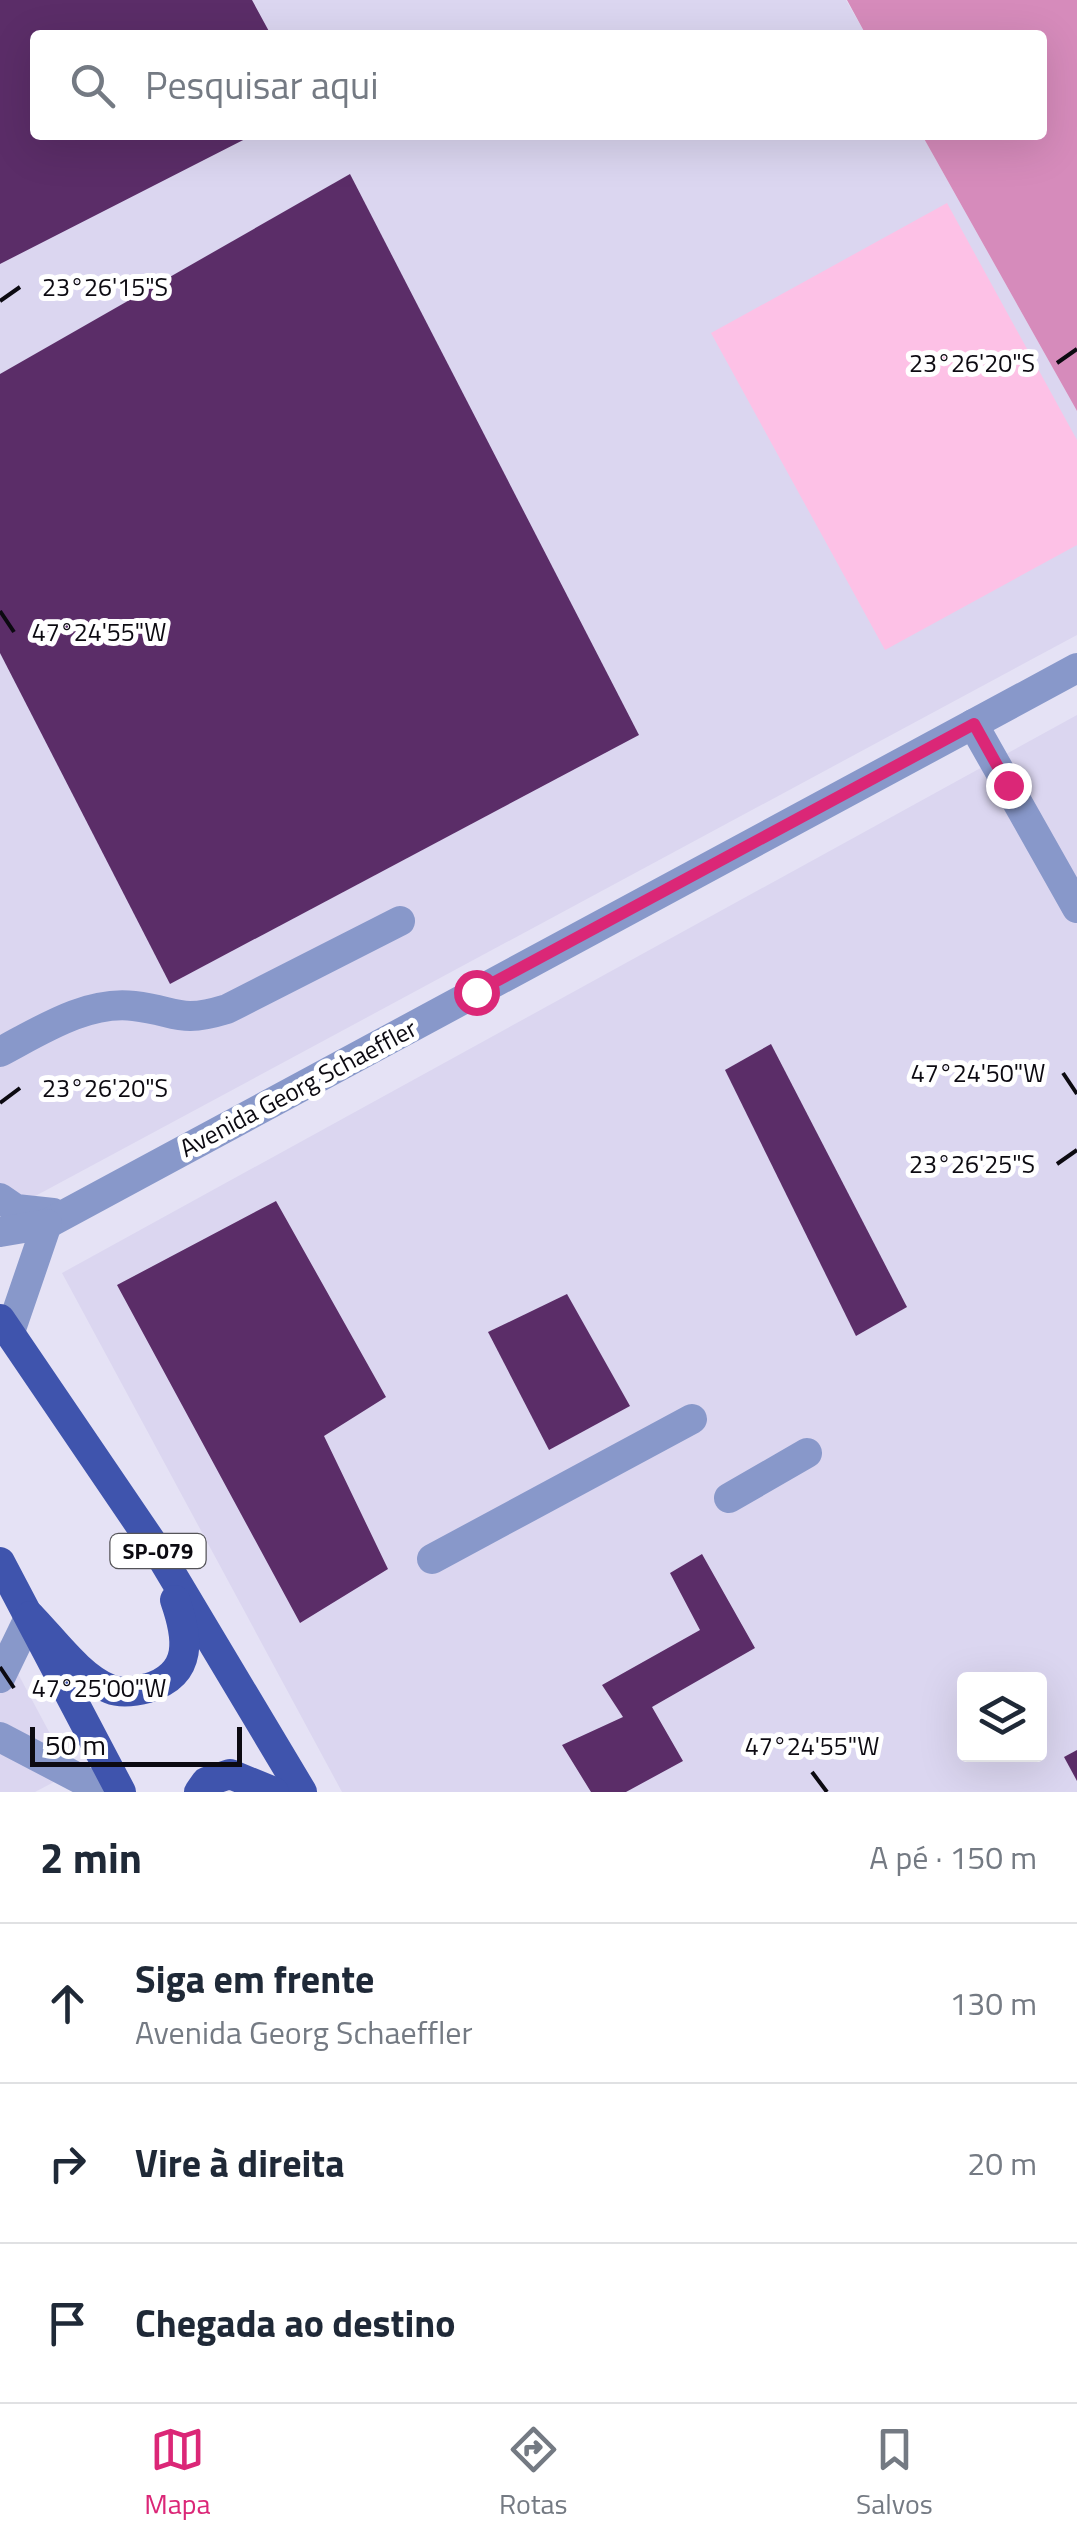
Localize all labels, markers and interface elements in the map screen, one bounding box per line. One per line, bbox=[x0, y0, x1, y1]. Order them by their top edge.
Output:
search box bbox=[30, 30, 1047, 140]
text: Pesquisar aqui bbox=[145, 56, 378, 114]
icon: search bbox=[65, 58, 120, 113]
text: 23°26'15"S bbox=[42, 268, 168, 306]
text: 23°26'20"S bbox=[909, 344, 1035, 382]
text: 47°24'55"W bbox=[32, 613, 166, 651]
route end bbox=[986, 763, 1032, 809]
route start bbox=[454, 970, 500, 1016]
street label: Avenida Georg Schaeffler bbox=[173, 1009, 424, 1167]
text: 47°24'50"W bbox=[911, 1054, 1045, 1092]
text: 23°26'20"S bbox=[42, 1069, 168, 1107]
text: 23°26'25"S bbox=[909, 1145, 1035, 1183]
road number: SP-079 bbox=[110, 1534, 206, 1568]
text: 47°25'00"W bbox=[32, 1669, 166, 1707]
map controls bbox=[957, 1672, 1047, 1762]
button: layers bbox=[957, 1672, 1047, 1762]
scale bar bbox=[30, 1722, 242, 1766]
text: 50 m bbox=[45, 1723, 106, 1766]
text: 47°24'55"W bbox=[745, 1727, 879, 1765]
text: 2 min bbox=[40, 1825, 142, 1889]
text: A pé · 150 m bbox=[869, 1833, 1037, 1881]
text: Siga em frente bbox=[135, 1950, 374, 2008]
icon: ahead bbox=[40, 1976, 95, 2031]
text: 130 m bbox=[949, 1979, 1037, 2027]
text: Avenida Georg Schaeffler bbox=[135, 2008, 473, 2056]
text: Vire à direita bbox=[135, 2134, 345, 2192]
icon: right bbox=[40, 2136, 95, 2191]
text: 20 m bbox=[967, 2139, 1037, 2187]
text: Chegada ao destino bbox=[135, 2294, 455, 2352]
icon: arrive bbox=[40, 2296, 95, 2351]
tab: Mapa bbox=[144, 2422, 211, 2525]
tab: Rotas bbox=[499, 2422, 568, 2525]
tab: Salvos bbox=[856, 2422, 933, 2525]

